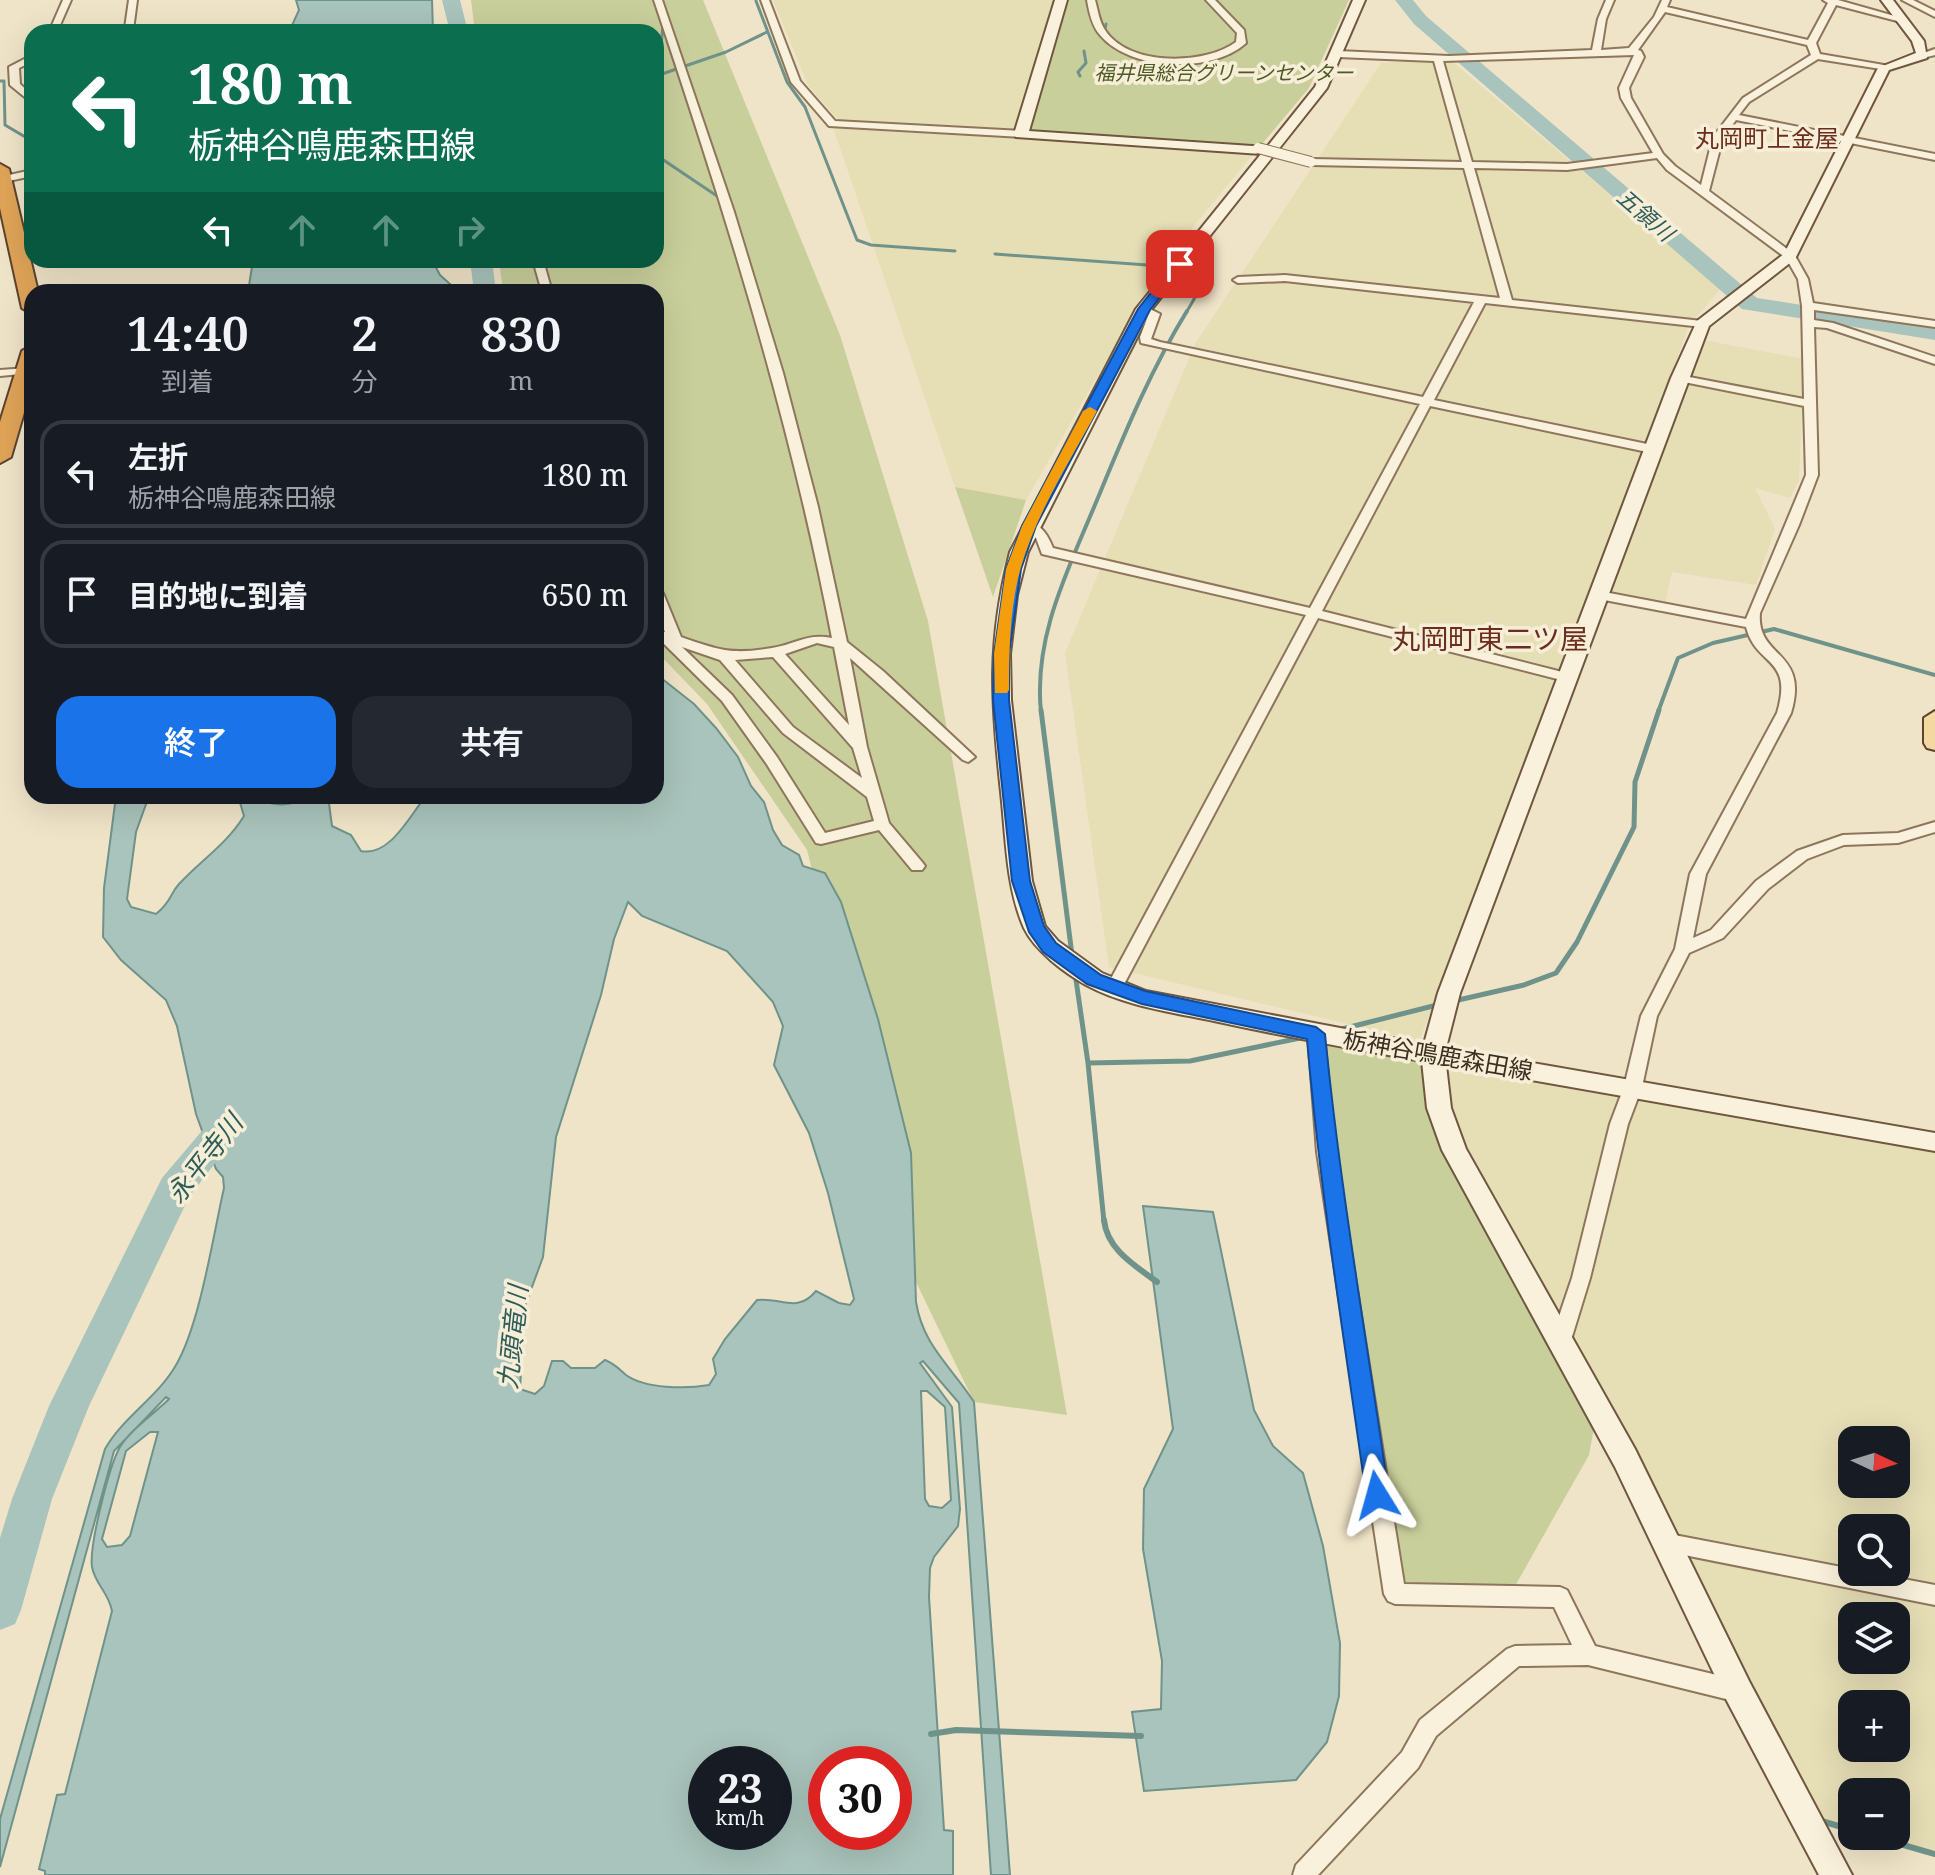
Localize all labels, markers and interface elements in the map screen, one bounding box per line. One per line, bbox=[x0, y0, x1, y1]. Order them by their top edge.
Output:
text: 180 m bbox=[188, 44, 353, 120]
icon: left bbox=[56, 56, 160, 160]
park label: 福井県総合グリーンセンター bbox=[1095, 59, 1354, 86]
text: 栃神谷鳴鹿森田線 bbox=[188, 120, 476, 169]
district label: 丸岡町上金屋 bbox=[1695, 121, 1839, 154]
water label: 五領川 bbox=[1611, 181, 1682, 248]
icon: left bbox=[196, 208, 240, 252]
icon: ahead bbox=[280, 208, 324, 252]
icon: ahead bbox=[364, 208, 408, 252]
icon: right bbox=[448, 208, 492, 252]
pin bbox=[1146, 230, 1214, 298]
icon: arrive bbox=[1158, 242, 1202, 286]
text: 14:40 bbox=[126, 300, 249, 365]
text: 2 bbox=[351, 300, 378, 365]
text: 830 bbox=[481, 301, 562, 366]
text: m bbox=[509, 362, 533, 398]
text: 到着 bbox=[162, 363, 214, 399]
text: 分 bbox=[352, 363, 378, 399]
text: 左折 bbox=[128, 436, 188, 477]
icon: left bbox=[60, 452, 104, 496]
text: 180 m bbox=[542, 454, 628, 495]
text: 栃神谷鳴鹿森田線 bbox=[128, 479, 336, 515]
icon: arrive bbox=[60, 572, 104, 616]
text: 650 m bbox=[542, 574, 628, 615]
text: 目的地に到着 bbox=[128, 575, 308, 616]
district label: 丸岡町東二ツ屋 bbox=[1392, 619, 1588, 657]
button: 終了 bbox=[56, 696, 336, 788]
button: 共有 bbox=[352, 696, 632, 788]
street label: 栃神谷鳴鹿森田線 bbox=[1341, 1021, 1535, 1087]
water label: 永平寺川 bbox=[158, 1104, 252, 1210]
water label: 九頭竜川 bbox=[489, 1280, 536, 1391]
north arrow bbox=[1838, 1426, 1910, 1498]
map controls bbox=[1838, 1426, 1910, 1850]
position arrow bbox=[1335, 1453, 1419, 1537]
button: search bbox=[1838, 1514, 1910, 1586]
button: layers bbox=[1838, 1602, 1910, 1674]
button: + bbox=[1838, 1690, 1910, 1762]
speed limit sign: 30 bbox=[808, 1746, 912, 1850]
text: 23 bbox=[717, 1760, 763, 1815]
button: − bbox=[1838, 1778, 1910, 1850]
text: km/h bbox=[715, 1804, 765, 1831]

